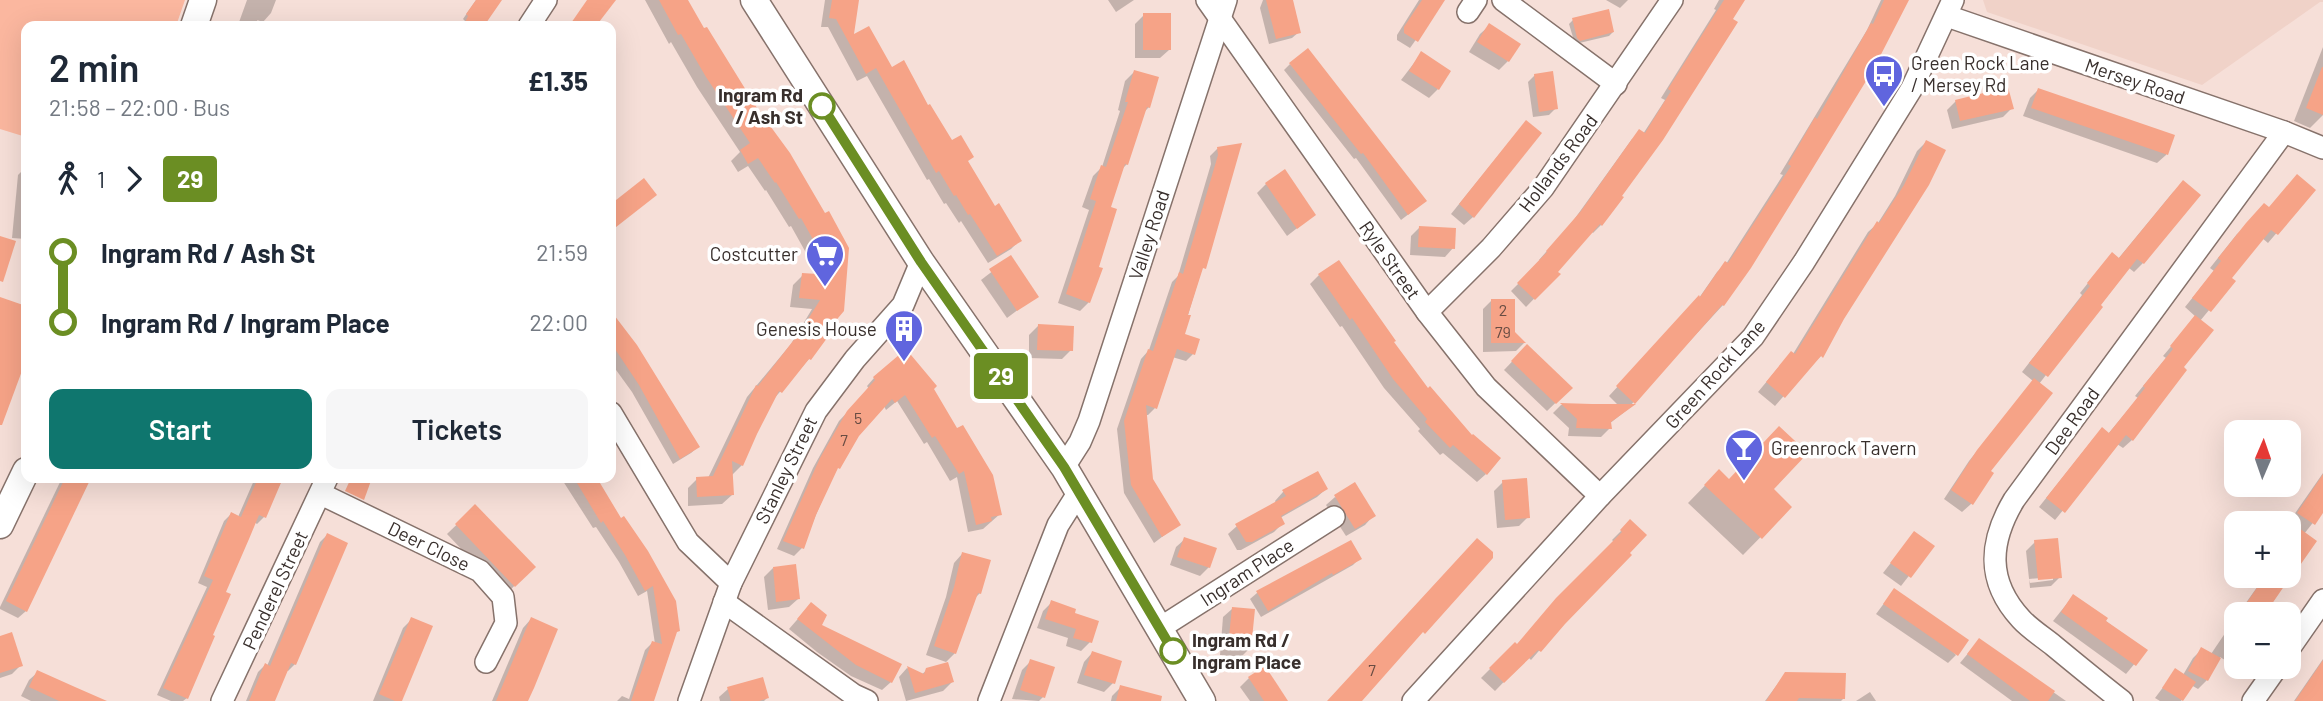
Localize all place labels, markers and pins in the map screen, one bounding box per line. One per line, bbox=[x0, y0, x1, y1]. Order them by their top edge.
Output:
place label: Green Rock Lane / Mersey Rd bbox=[1911, 51, 2050, 96]
bus stop icon: Green Rock Lane / Mersey Rd bbox=[1863, 53, 1905, 108]
place label: Ingram Rd / Ash St bbox=[718, 83, 803, 128]
marker: Ingram Rd / Ash St bbox=[809, 93, 835, 119]
supermarket icon: Costcutter bbox=[804, 233, 846, 288]
place label: Costcutter bbox=[710, 242, 798, 265]
building icon: Genesis House bbox=[883, 308, 925, 363]
place label: Genesis House bbox=[756, 317, 877, 340]
bar icon: Greenrock Tavern bbox=[1723, 427, 1765, 482]
place label: Greenrock Tavern bbox=[1771, 436, 1916, 459]
place label: Ingram Rd / Ingram Place bbox=[1192, 628, 1301, 673]
marker: Ingram Rd / Ingram Place bbox=[1160, 638, 1186, 664]

